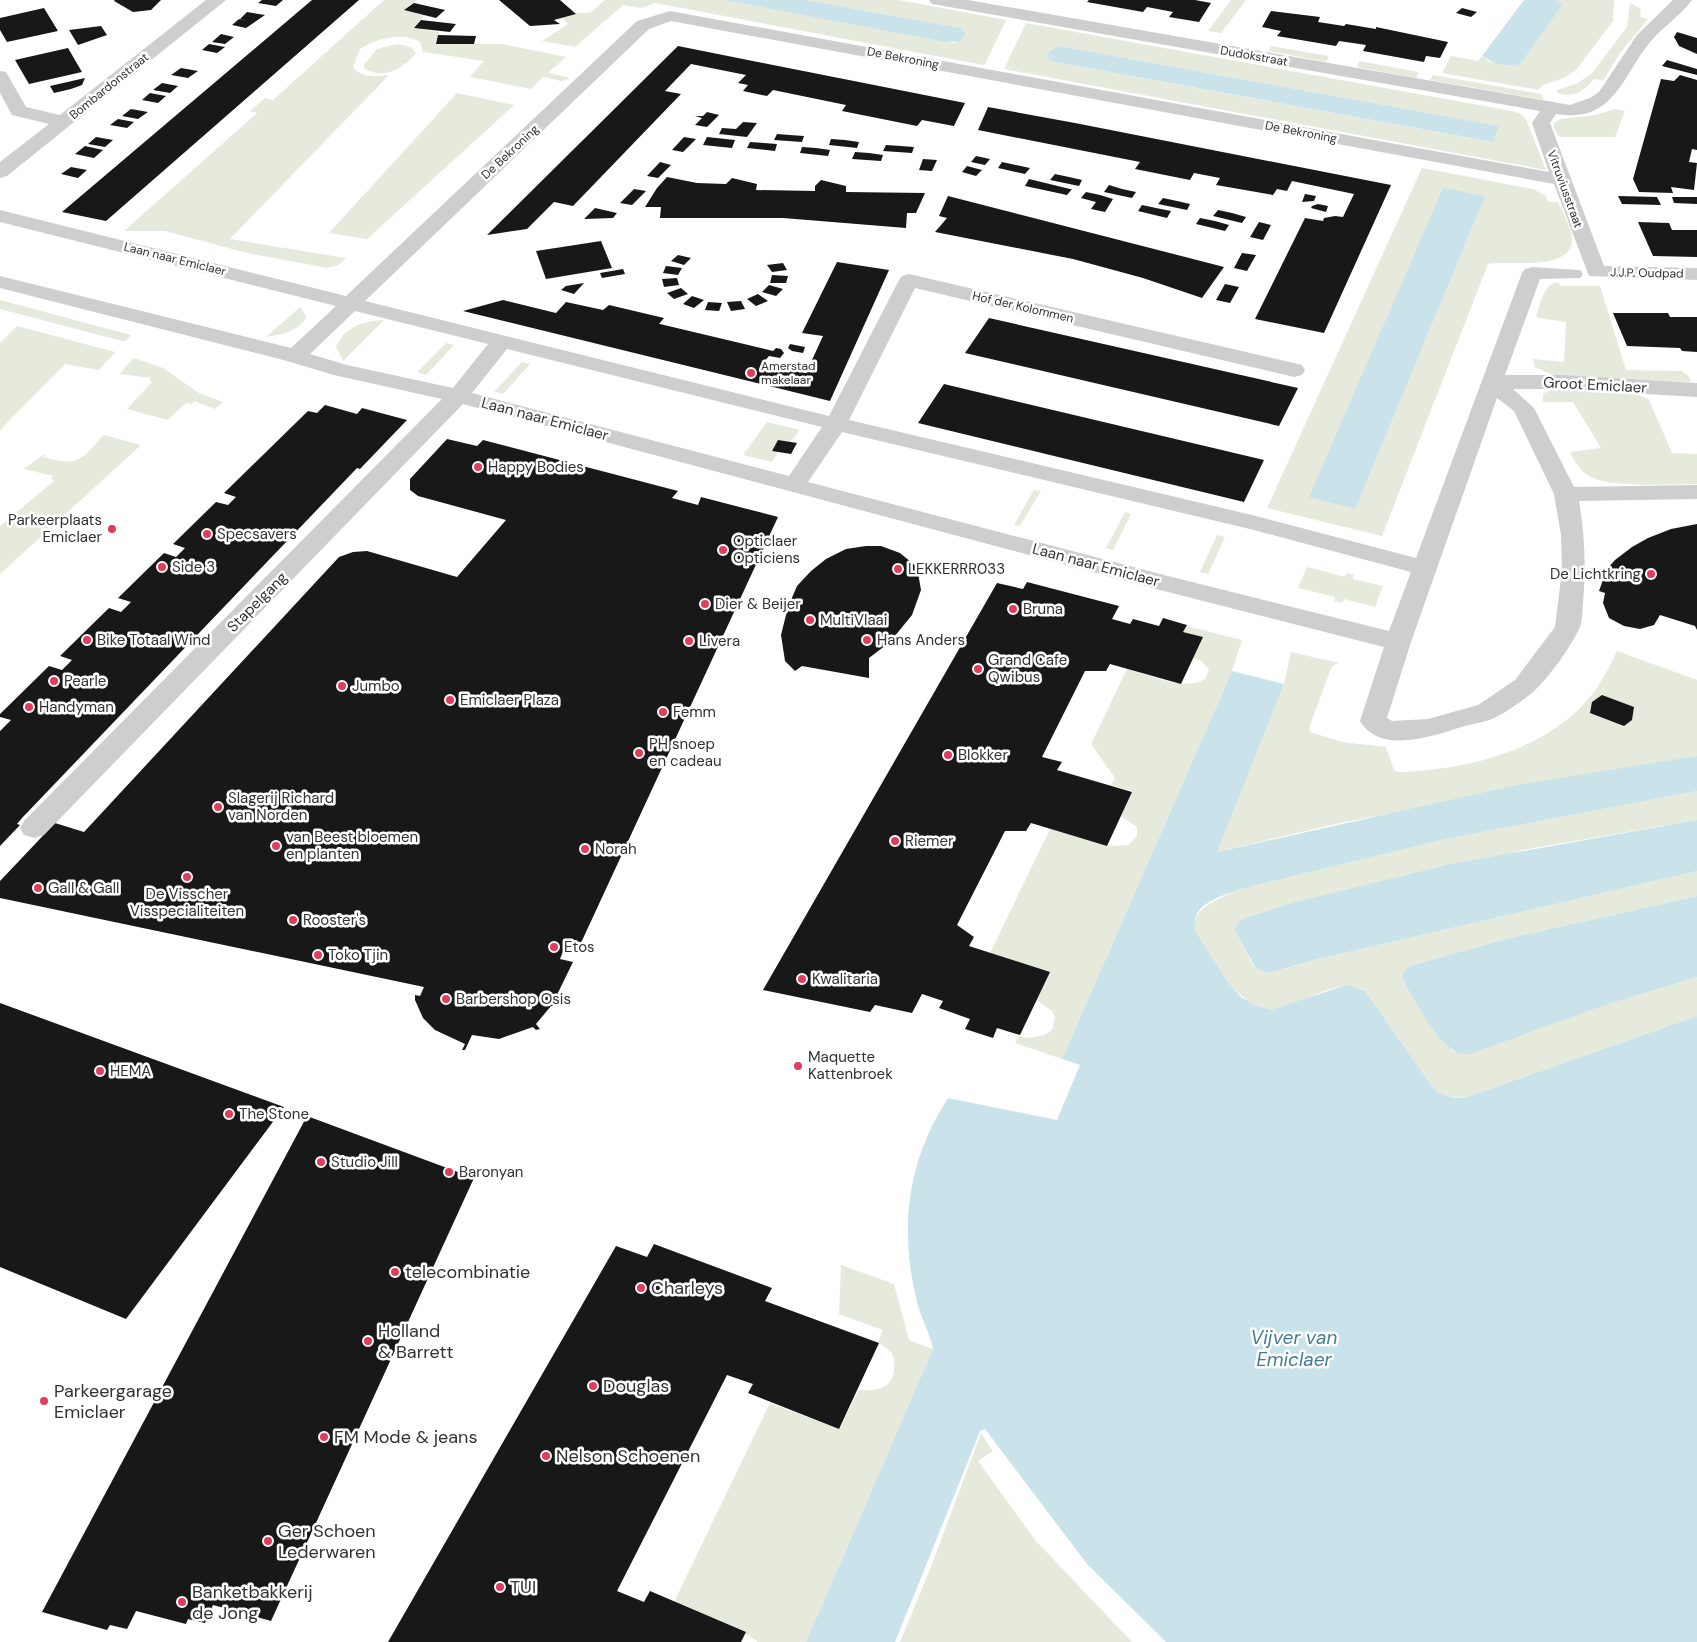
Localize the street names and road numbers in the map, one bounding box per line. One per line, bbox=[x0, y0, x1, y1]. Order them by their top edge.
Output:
street label: Dudokstraat bbox=[1219, 42, 1289, 70]
street label: De Bekroning bbox=[866, 43, 941, 73]
street label: Bombardonstraat bbox=[66, 49, 152, 123]
street label: De Bekroning bbox=[1264, 117, 1339, 147]
street label: De Bekroning bbox=[478, 121, 542, 183]
street label: Vitruviusstraat bbox=[1544, 148, 1587, 230]
street label: Laan naar Emiclaer bbox=[122, 239, 228, 280]
street label: J.J.P. Oudpad bbox=[1610, 264, 1684, 282]
street label: Hof der Kolommen bbox=[971, 288, 1075, 326]
street label: Groot Emiclaer bbox=[1543, 372, 1648, 398]
street label: Laan naar Emiclaer bbox=[479, 392, 611, 446]
street label: Laan naar Emiclaer bbox=[1030, 538, 1162, 592]
street label: Stapelgang bbox=[223, 568, 291, 636]

